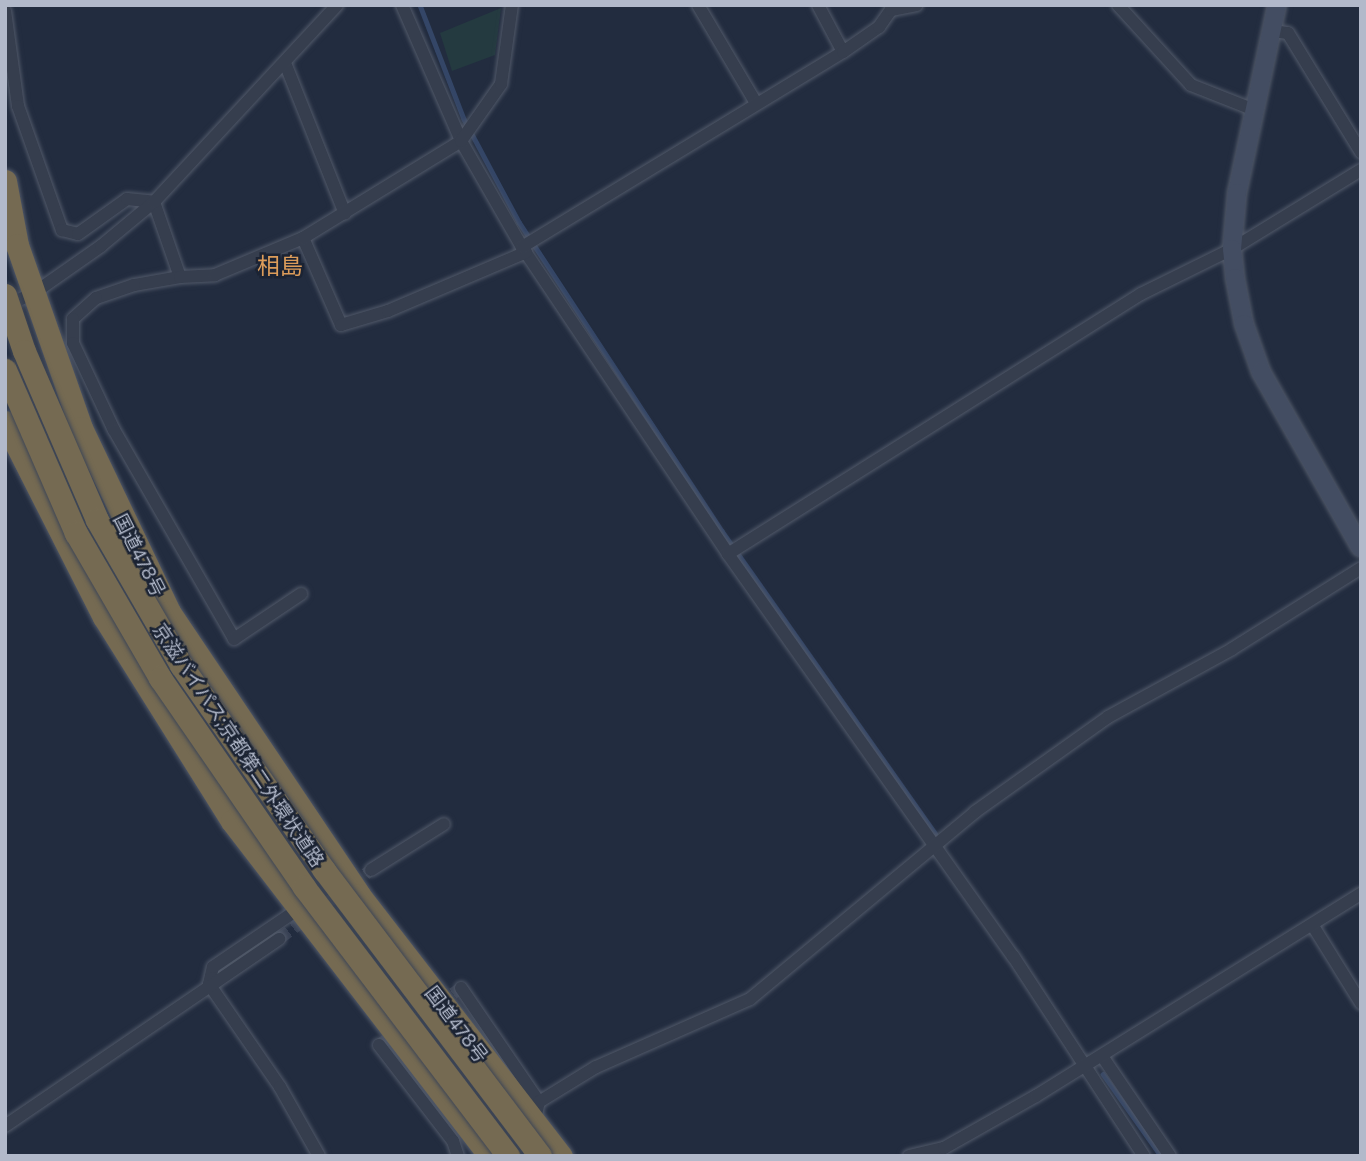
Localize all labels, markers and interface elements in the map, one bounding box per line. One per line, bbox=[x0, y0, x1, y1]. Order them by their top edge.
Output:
district label: 相島 bbox=[257, 251, 303, 279]
street label: 国道478号 bbox=[110, 510, 170, 600]
street label: 京滋バイパス;京都第二外環状道路 bbox=[149, 619, 329, 871]
street label: 国道478号 bbox=[421, 981, 493, 1067]

